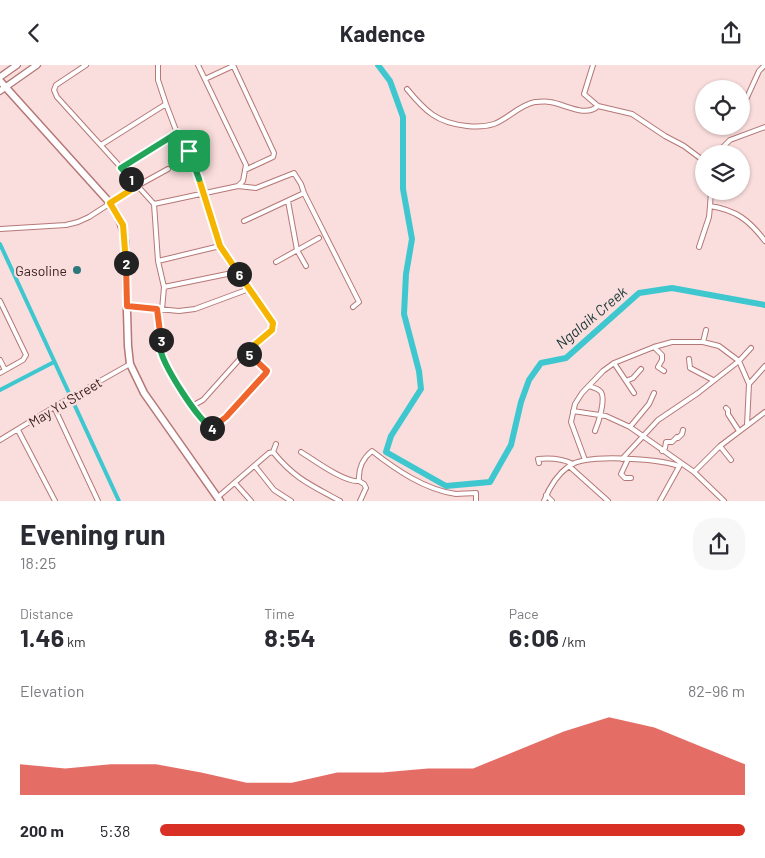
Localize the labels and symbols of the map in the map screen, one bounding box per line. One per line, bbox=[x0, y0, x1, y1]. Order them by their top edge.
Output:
pin bbox=[168, 130, 210, 172]
pin: 1 bbox=[118, 167, 144, 191]
pin: 2 bbox=[114, 251, 138, 275]
pin: 6 bbox=[226, 261, 252, 287]
place label: Gasoline bbox=[15, 262, 67, 279]
marker: Gasoline bbox=[71, 264, 83, 276]
water label: Ngalaik Creek bbox=[552, 281, 631, 352]
pin: 3 bbox=[148, 327, 174, 353]
pin: 5 bbox=[236, 341, 262, 367]
street label: May Yu Street bbox=[25, 373, 105, 431]
pin: 4 bbox=[200, 415, 224, 441]

